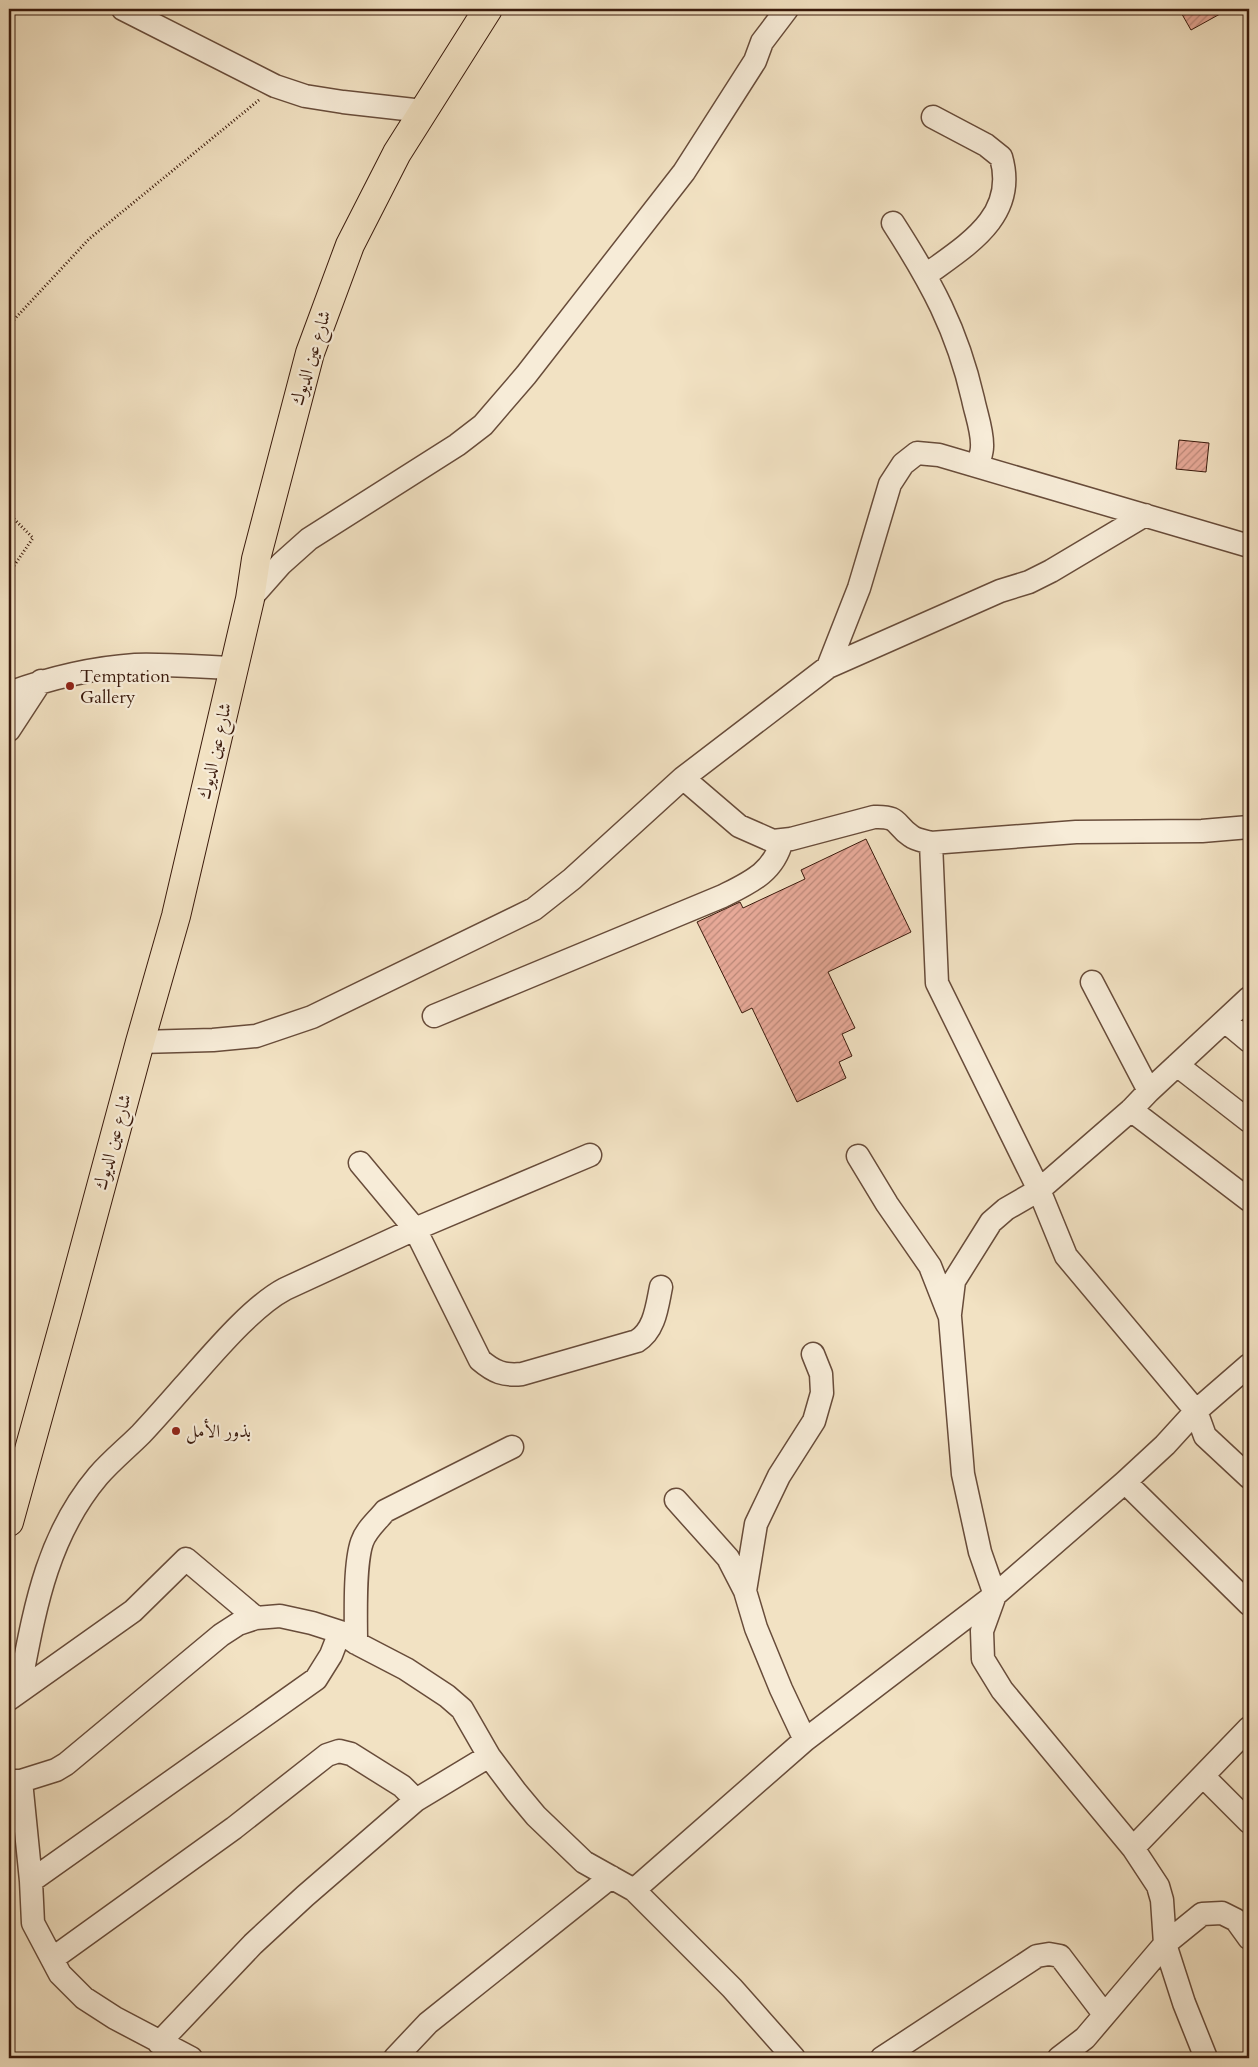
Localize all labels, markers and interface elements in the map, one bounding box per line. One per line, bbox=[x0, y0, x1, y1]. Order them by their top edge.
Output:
street label: شارع عين الديوك bbox=[285, 307, 339, 409]
place label: Temptation Gallery bbox=[80, 664, 171, 710]
marker: Temptation Gallery bbox=[64, 680, 76, 692]
street label: شارع عين الديوك bbox=[192, 700, 240, 802]
street label: شارع عين الديوك bbox=[88, 1091, 140, 1193]
place label: بذور الأمل bbox=[186, 1418, 251, 1444]
marker: بذور الأمل bbox=[170, 1425, 182, 1437]

